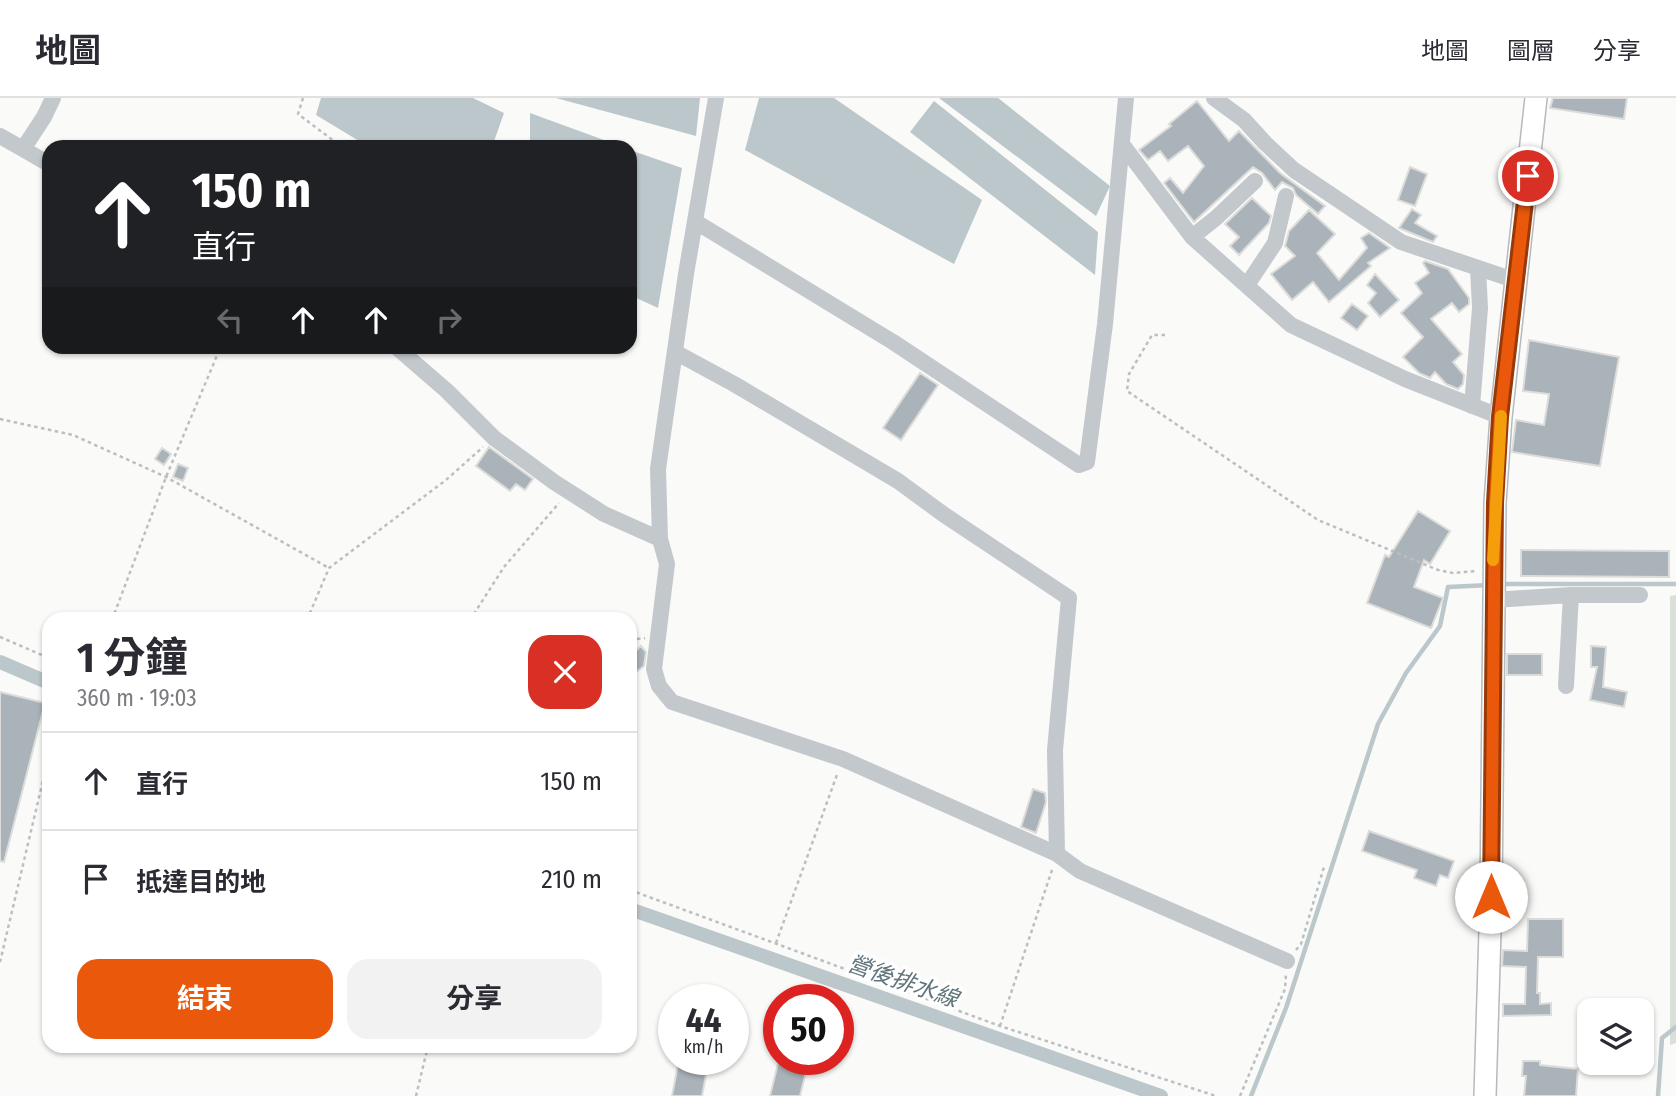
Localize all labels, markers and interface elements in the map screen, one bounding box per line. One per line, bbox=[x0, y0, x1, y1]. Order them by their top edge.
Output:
text: 地圖 bbox=[35, 31, 101, 71]
text: 地圖 bbox=[1421, 37, 1469, 65]
text: 圖層 bbox=[1507, 37, 1555, 65]
text: 分享 bbox=[1593, 37, 1641, 65]
pin bbox=[1498, 146, 1558, 206]
icon: arrive bbox=[1509, 157, 1547, 195]
text: 150 m bbox=[192, 161, 311, 220]
icon: ahead bbox=[77, 168, 168, 259]
text: 直行 bbox=[192, 228, 256, 266]
icon: left bbox=[211, 301, 249, 339]
icon: ahead bbox=[284, 301, 322, 339]
icon: ahead bbox=[357, 301, 395, 339]
icon: right bbox=[430, 301, 468, 339]
text: 1 分鐘 bbox=[77, 633, 188, 683]
button: close bbox=[528, 635, 602, 709]
text: 360 m · 19:03 bbox=[77, 684, 197, 712]
icon: ahead bbox=[77, 762, 115, 800]
text: 150 m bbox=[540, 766, 602, 797]
text: 直行 bbox=[136, 769, 188, 800]
icon: arrive bbox=[77, 860, 115, 898]
position arrow bbox=[1454, 860, 1528, 934]
text: 210 m bbox=[541, 864, 602, 895]
text: 抵達目的地 bbox=[136, 867, 266, 898]
water label: 營後排水線 bbox=[844, 949, 965, 1014]
button: 結束 bbox=[77, 959, 333, 1039]
button: 分享 bbox=[347, 959, 602, 1039]
speed limit sign: 50 bbox=[763, 984, 854, 1075]
map controls bbox=[1577, 998, 1654, 1075]
button: layers bbox=[1577, 998, 1654, 1075]
text: 44 bbox=[686, 999, 721, 1041]
text: km/h bbox=[683, 1036, 724, 1058]

